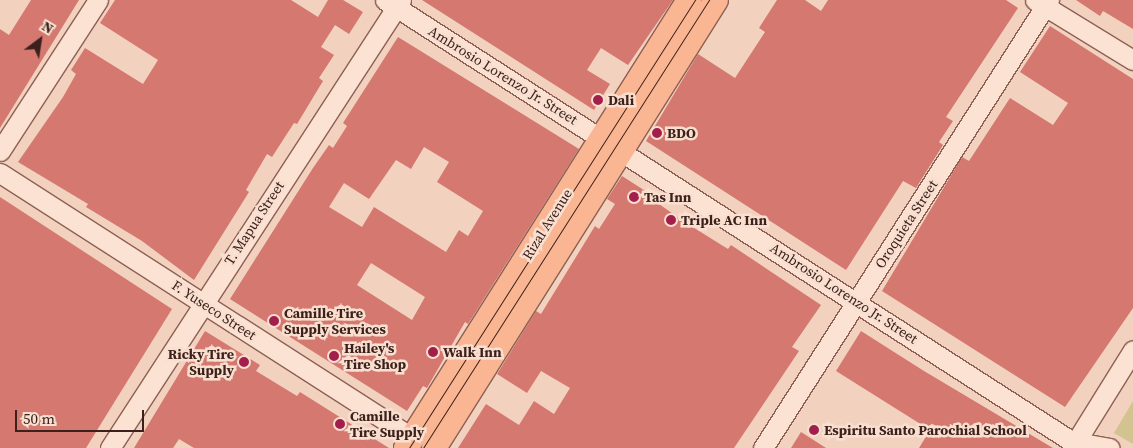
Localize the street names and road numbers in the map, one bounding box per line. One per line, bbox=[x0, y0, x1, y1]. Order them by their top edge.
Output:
street label: Ambrosio Lorenzo Jr. Street bbox=[425, 22, 581, 128]
street label: Oroquieta Street bbox=[871, 177, 941, 271]
street label: T. Mapua Street bbox=[221, 178, 287, 268]
street label: Rizal Avenue bbox=[519, 186, 575, 262]
street label: Ambrosio Lorenzo Jr. Street bbox=[767, 239, 921, 347]
street label: F. Yuseco Street bbox=[169, 276, 259, 344]

